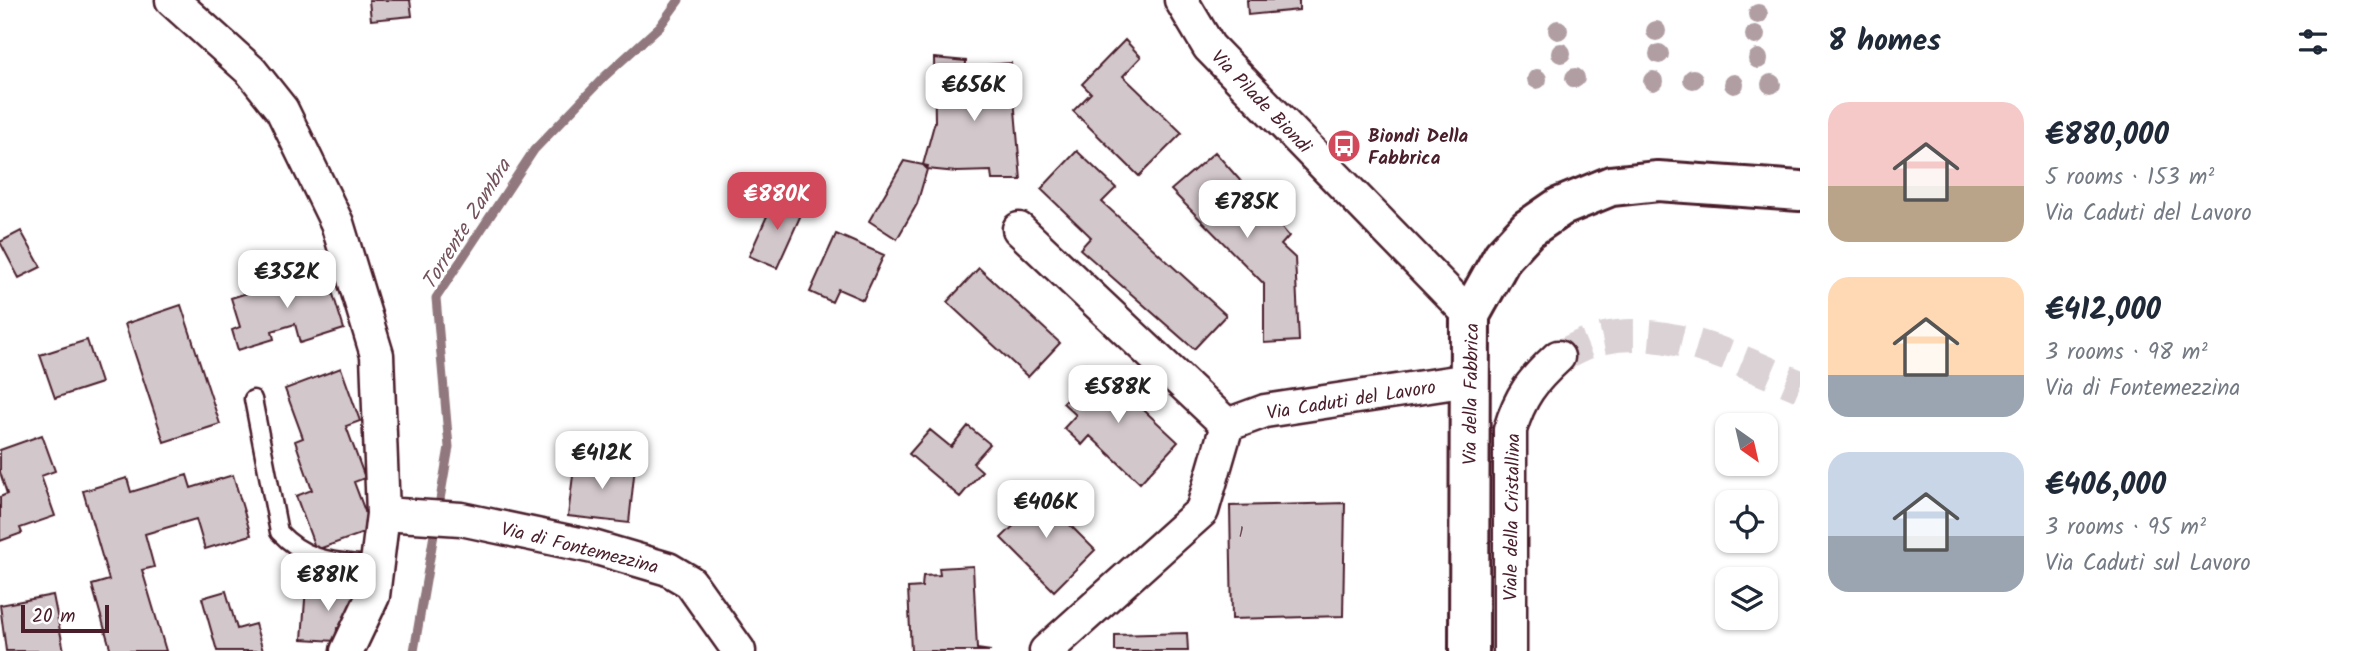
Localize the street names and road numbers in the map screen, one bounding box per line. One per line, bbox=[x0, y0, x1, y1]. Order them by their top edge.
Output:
street label: Via Pilade Biondi bbox=[1203, 44, 1319, 162]
street label: Via della Fabbrica bbox=[1456, 323, 1488, 465]
street label: Via Caduti del Lavoro bbox=[1265, 373, 1438, 429]
street label: Viale della Cristallina bbox=[1497, 433, 1529, 601]
street label: Via di Fontemezzina bbox=[498, 515, 661, 583]

